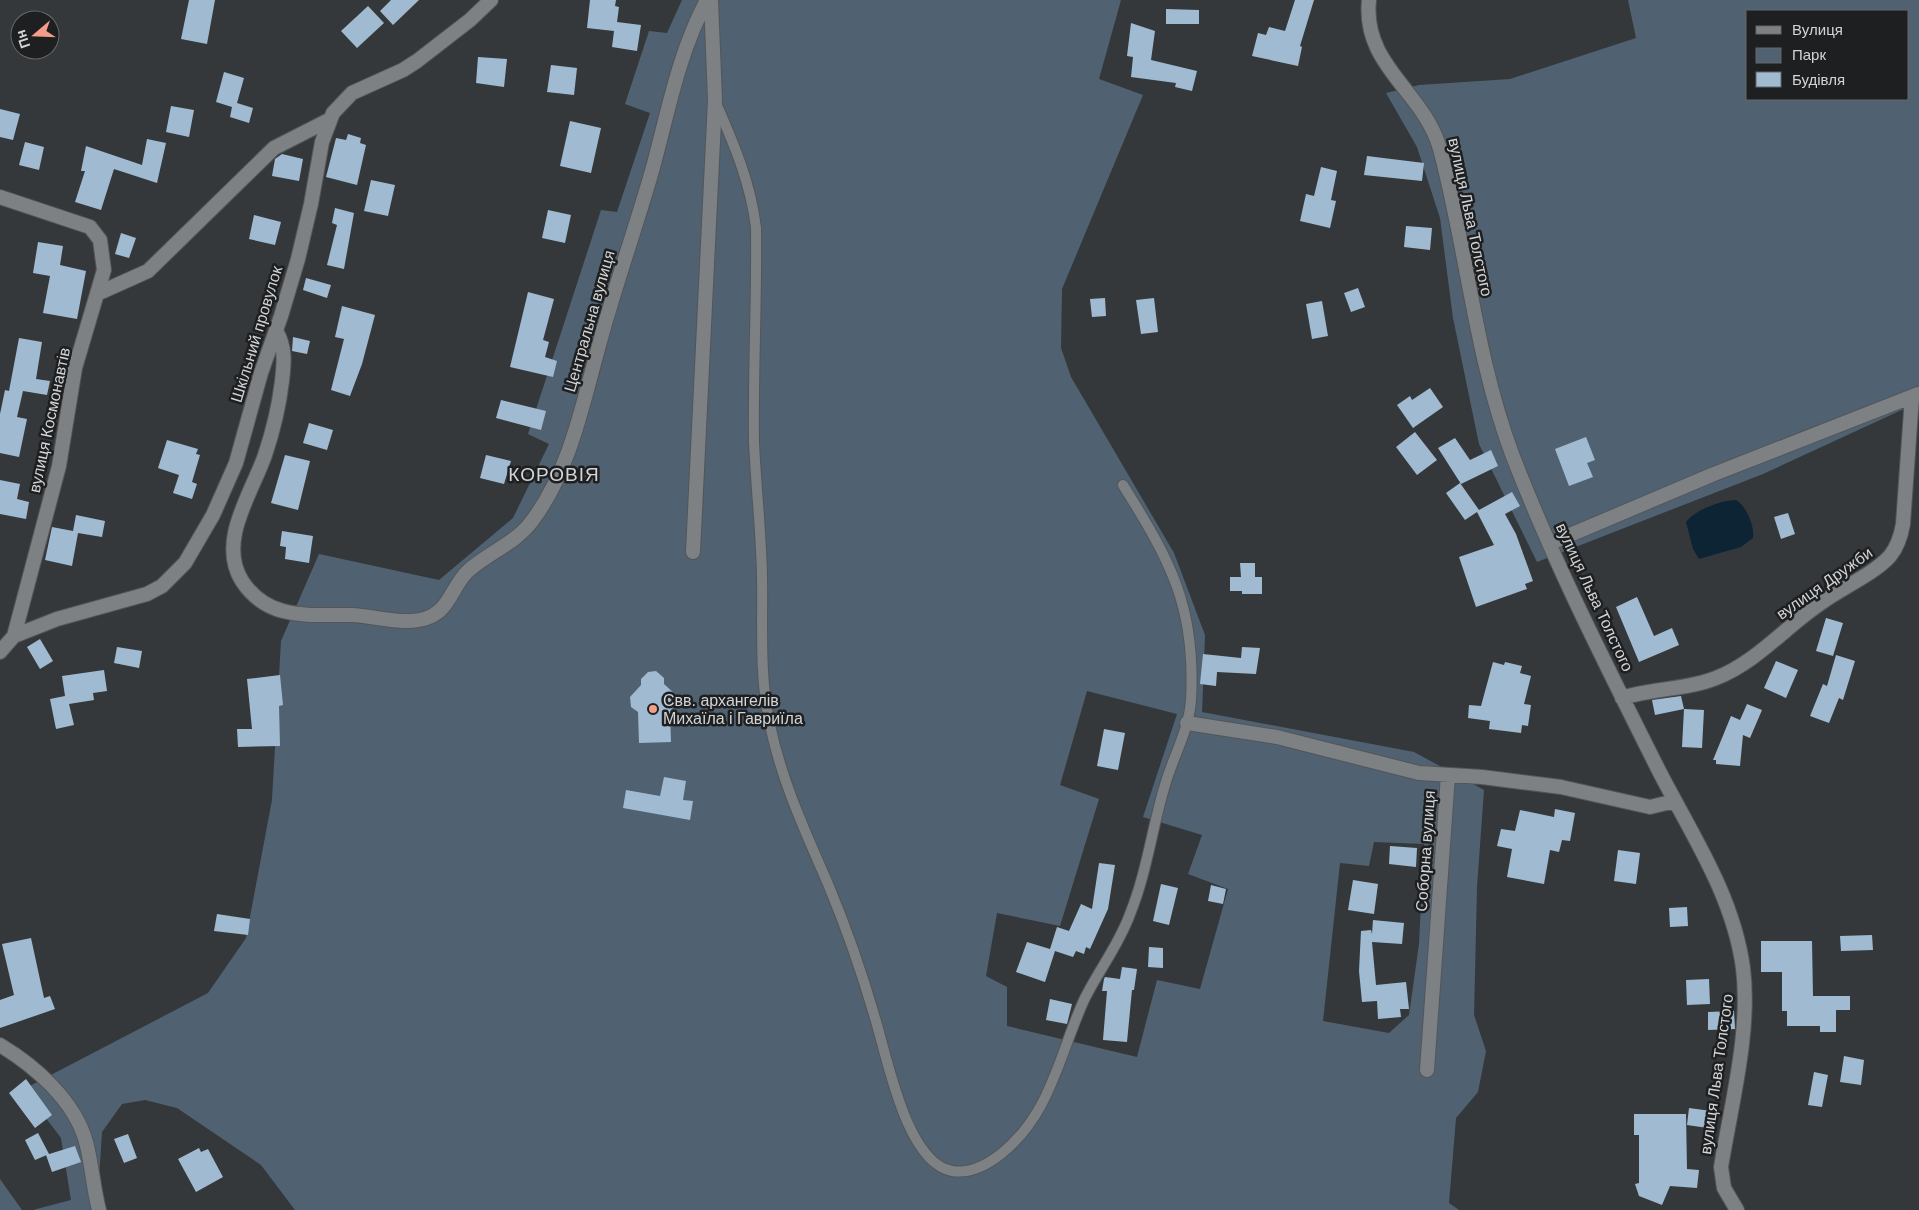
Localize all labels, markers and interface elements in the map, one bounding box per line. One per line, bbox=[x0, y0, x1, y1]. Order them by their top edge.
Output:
north arrow bbox=[10, 10, 60, 60]
legend bbox=[1746, 10, 1909, 100]
text: Вулиця bbox=[1792, 21, 1843, 38]
text: Пн bbox=[12, 28, 33, 51]
text: Парк bbox=[1792, 46, 1826, 63]
text: Будівля bbox=[1792, 71, 1845, 88]
street label: вулиця Льва Толстого bbox=[1445, 136, 1496, 298]
street label: Центральна вулиця bbox=[561, 248, 618, 394]
street label: Шкільний провулок bbox=[228, 263, 286, 404]
street label: вулиця Космонавтів bbox=[26, 346, 73, 494]
district label: КОРОВІЯ bbox=[508, 464, 600, 485]
street label: вулиця Льва Толстого bbox=[1553, 520, 1636, 674]
street label: вулиця Дружби bbox=[1773, 544, 1875, 623]
place label: Свв. архангелів Михаїла і Гавриїла bbox=[663, 692, 803, 727]
marker: Свв. архангелів Михаїла і Гавриїла bbox=[647, 703, 659, 715]
street label: Соборна вулиця bbox=[1413, 790, 1438, 912]
street label: вулиця Льва Толстого bbox=[1697, 993, 1736, 1155]

